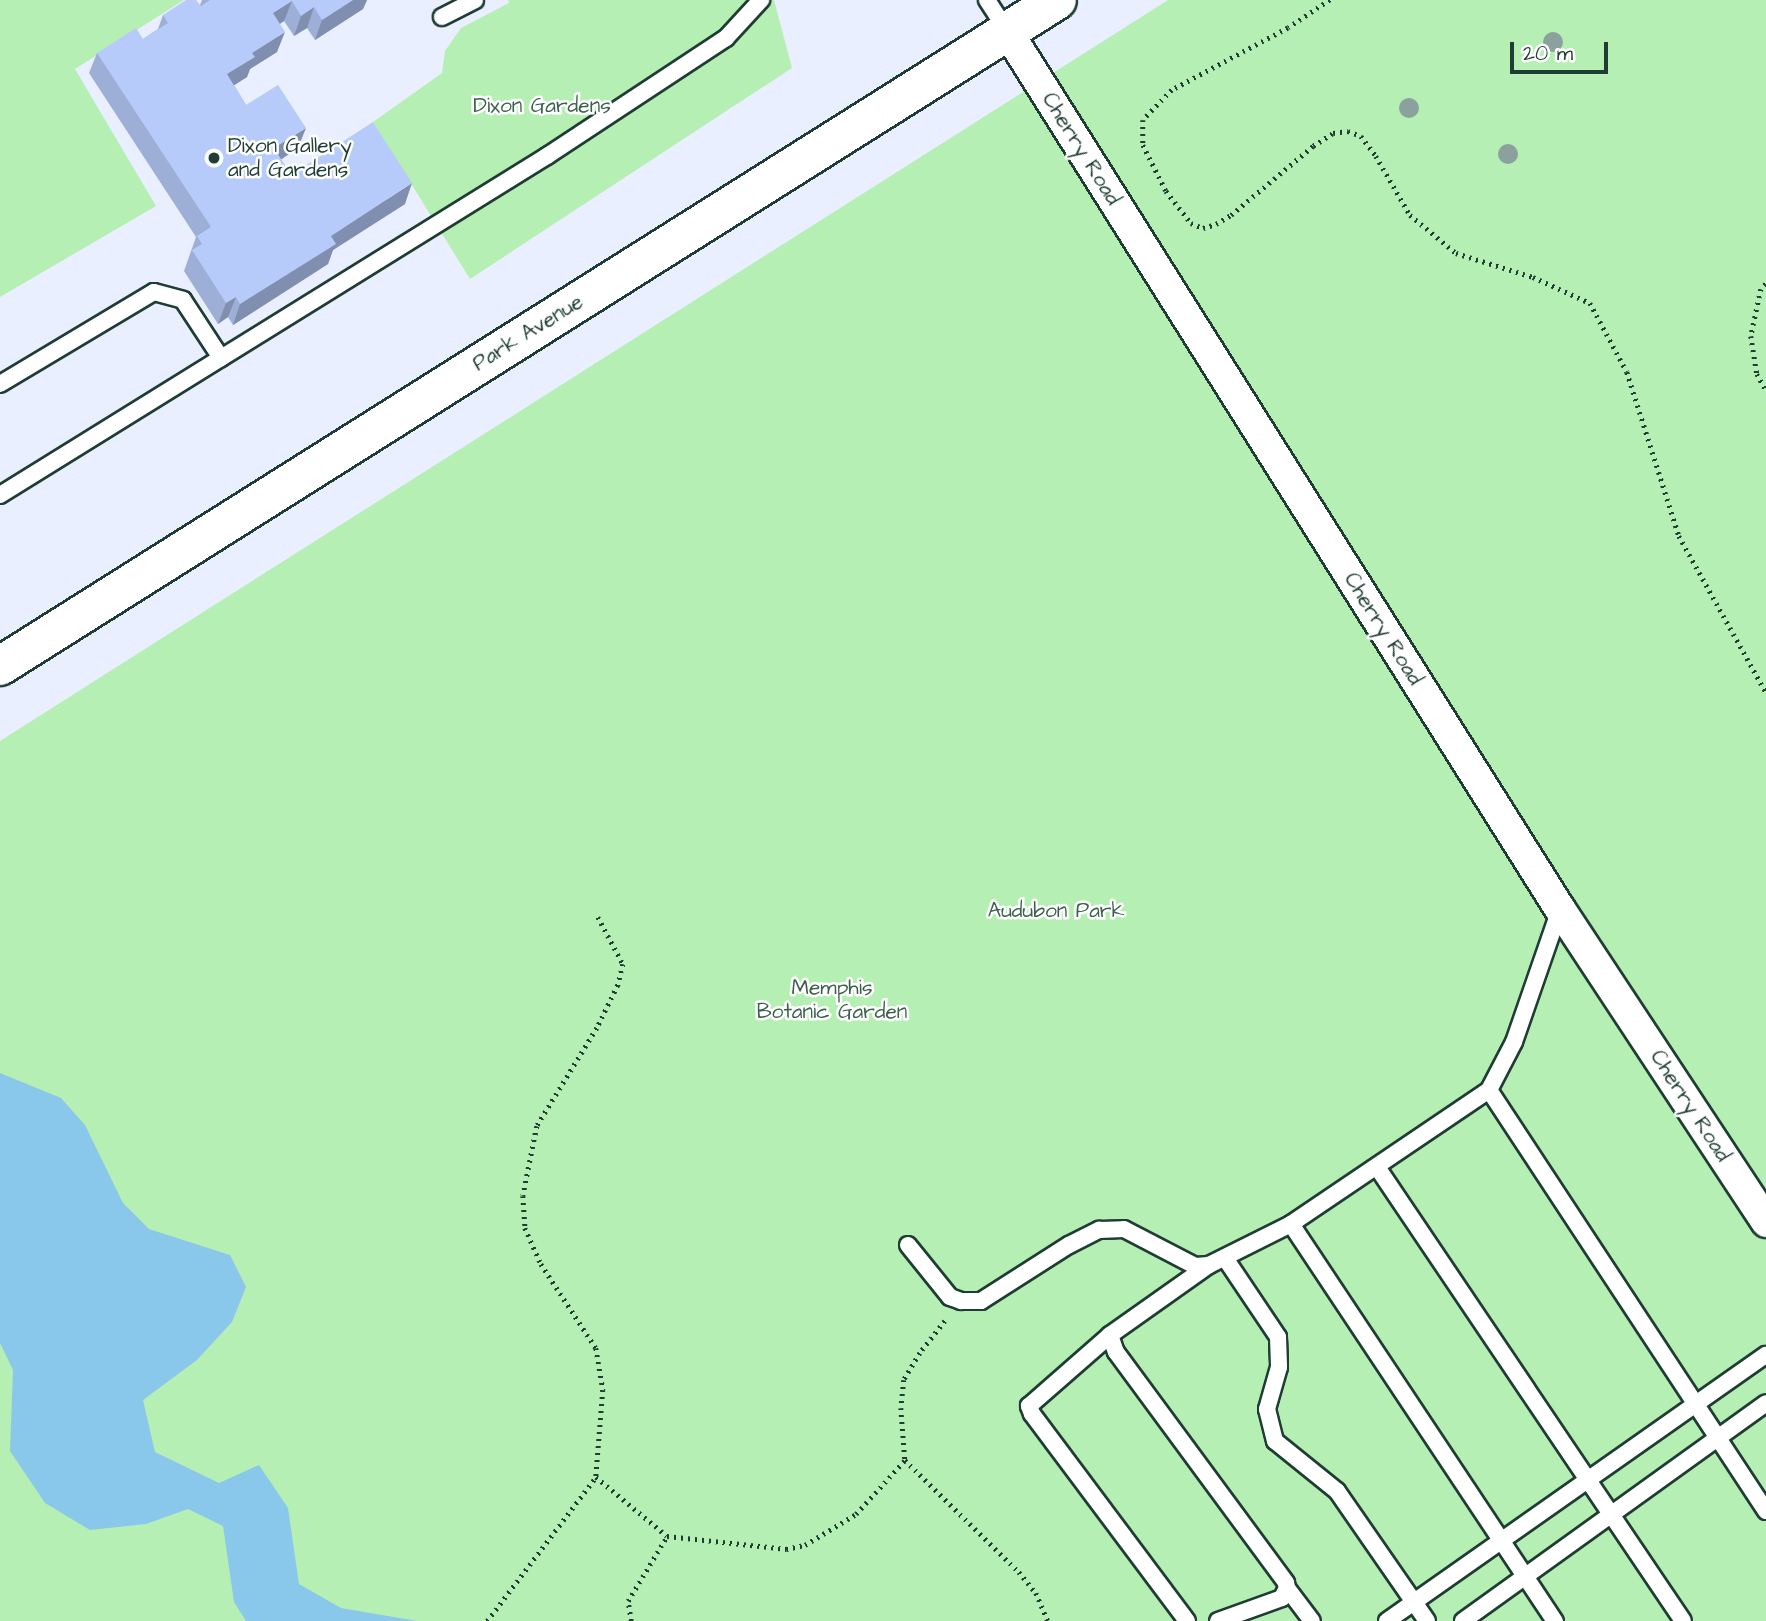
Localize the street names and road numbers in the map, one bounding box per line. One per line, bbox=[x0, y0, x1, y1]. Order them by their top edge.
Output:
street label: Cherry Road bbox=[1036, 88, 1126, 210]
street label: Park Avenue bbox=[468, 289, 588, 377]
street label: Cherry Road bbox=[1338, 568, 1428, 690]
street label: Cherry Road bbox=[1645, 1045, 1735, 1167]

